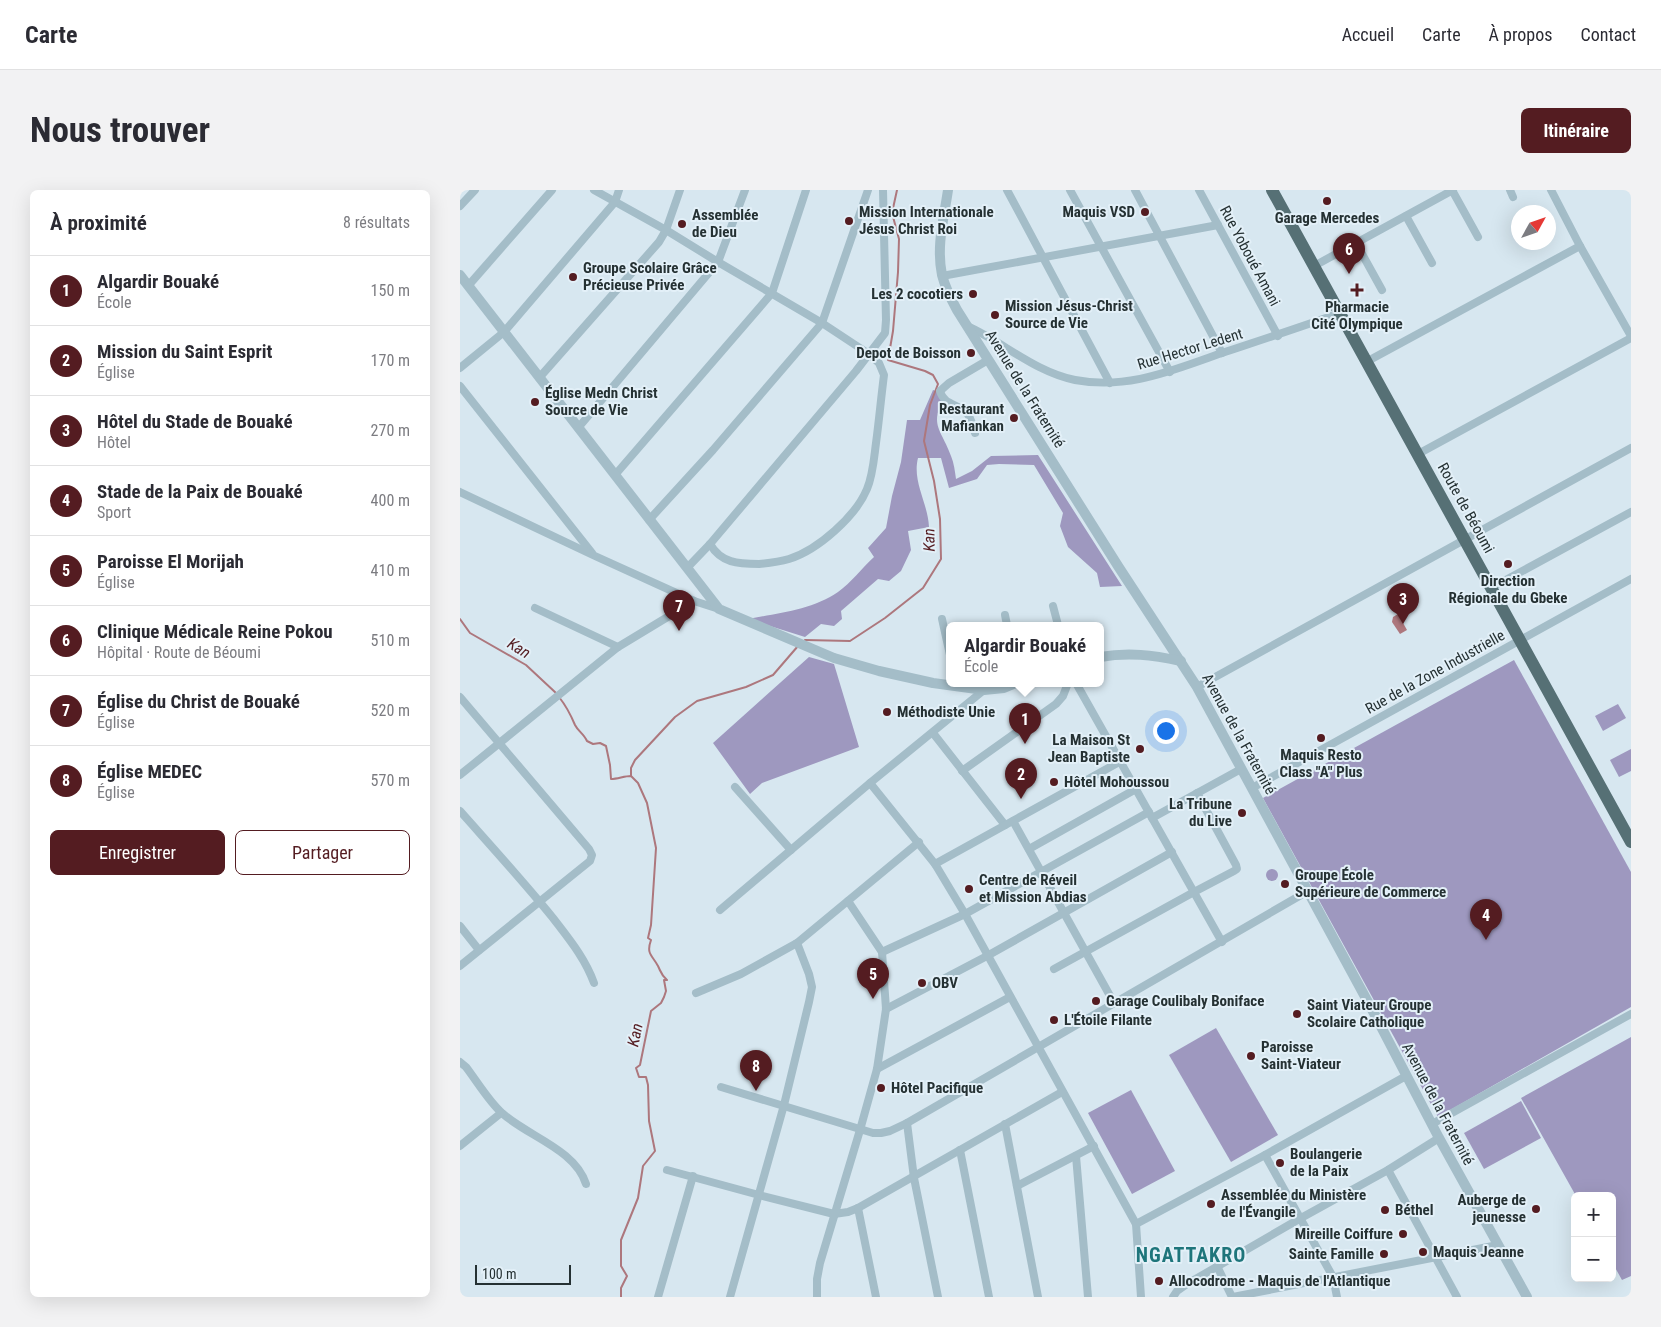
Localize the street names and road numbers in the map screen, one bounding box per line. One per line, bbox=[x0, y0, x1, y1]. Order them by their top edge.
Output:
street label: Rue Yoboué Amani bbox=[1216, 203, 1284, 309]
street label: Rue Hector Ledent bbox=[1135, 324, 1245, 374]
street label: Avenue de la Fraternité bbox=[982, 327, 1068, 451]
street label: Route de Béoumi bbox=[1434, 460, 1498, 556]
street label: Rue de la Zone Industrielle bbox=[1362, 626, 1508, 718]
street label: Avenue de la Fraternité bbox=[1198, 670, 1280, 798]
street label: Avenue de la Fraternité bbox=[1398, 1040, 1478, 1168]

